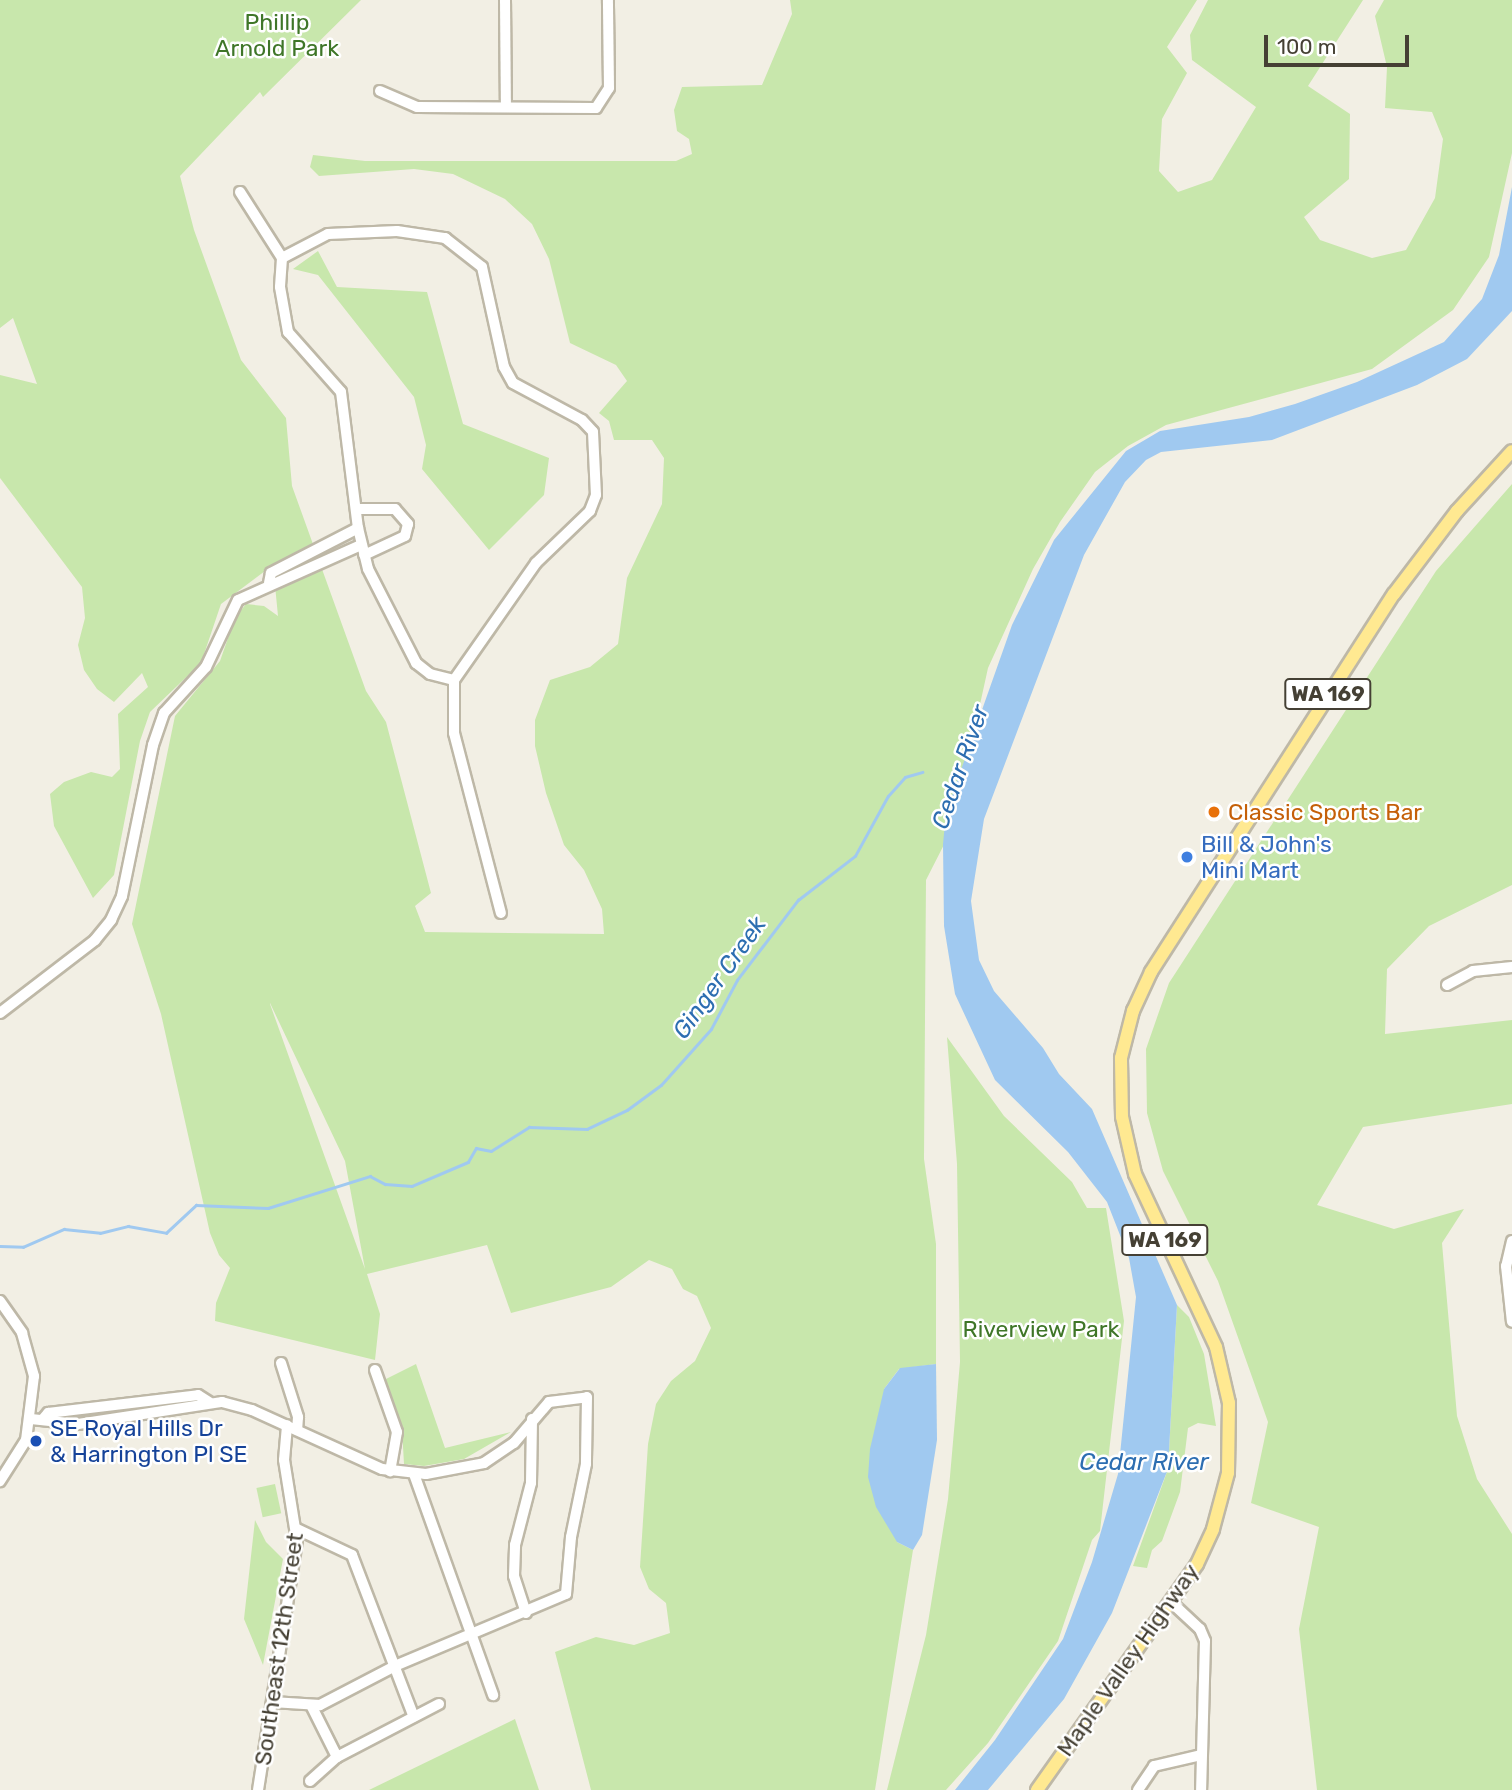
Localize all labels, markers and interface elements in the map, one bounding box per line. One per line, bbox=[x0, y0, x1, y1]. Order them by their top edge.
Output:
park label: Phillip Arnold Park bbox=[215, 8, 339, 62]
scale bar bbox=[1267, 21, 1412, 65]
text: 100 m bbox=[1277, 34, 1336, 59]
road number: WA 169 bbox=[1282, 676, 1374, 712]
water label: Cedar River bbox=[926, 701, 996, 833]
place label: Classic Sports Bar bbox=[1228, 798, 1422, 826]
marker: Classic Sports Bar bbox=[1206, 804, 1222, 820]
place label: Bill & John's Mini Mart bbox=[1201, 830, 1332, 884]
marker: Bill & John's Mini Mart bbox=[1179, 849, 1195, 865]
water label: Ginger Creek bbox=[667, 911, 773, 1045]
road number: WA 169 bbox=[1120, 1222, 1210, 1258]
park label: Riverview Park bbox=[962, 1315, 1120, 1343]
place label: SE Royal Hills Dr & Harrington Pl SE bbox=[50, 1414, 247, 1468]
marker: SE Royal Hills Dr & Harrington Pl SE bbox=[28, 1433, 44, 1449]
water label: Cedar River bbox=[1079, 1449, 1209, 1477]
street label: Southeast 12th Street bbox=[249, 1531, 309, 1767]
street label: Maple Valley Highway bbox=[1051, 1558, 1205, 1762]

